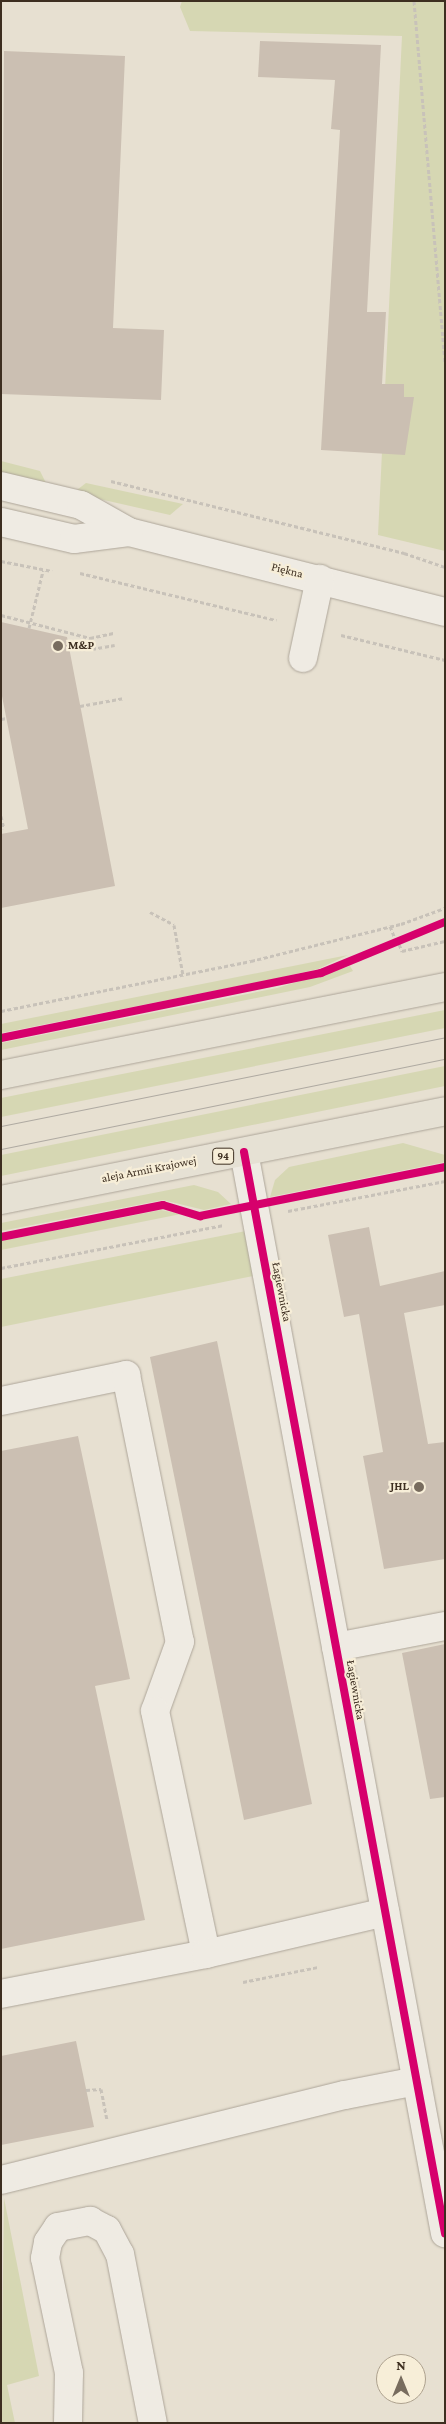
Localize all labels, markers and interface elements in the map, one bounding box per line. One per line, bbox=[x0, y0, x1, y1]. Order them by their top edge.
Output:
street label: Piękna bbox=[270, 560, 304, 582]
place label: M&P bbox=[68, 639, 94, 653]
marker: M&P bbox=[52, 640, 64, 652]
road number: 94 bbox=[212, 1148, 234, 1164]
street label: aleja Armii Krajowej bbox=[100, 1154, 198, 1186]
street label: Łagiewnicka bbox=[268, 1261, 294, 1323]
place label: JHL bbox=[390, 1480, 409, 1494]
marker: JHL bbox=[413, 1481, 425, 1493]
street label: Łagiewnicka bbox=[343, 1659, 367, 1721]
north arrow bbox=[376, 2354, 426, 2404]
text: N bbox=[396, 2357, 406, 2373]

